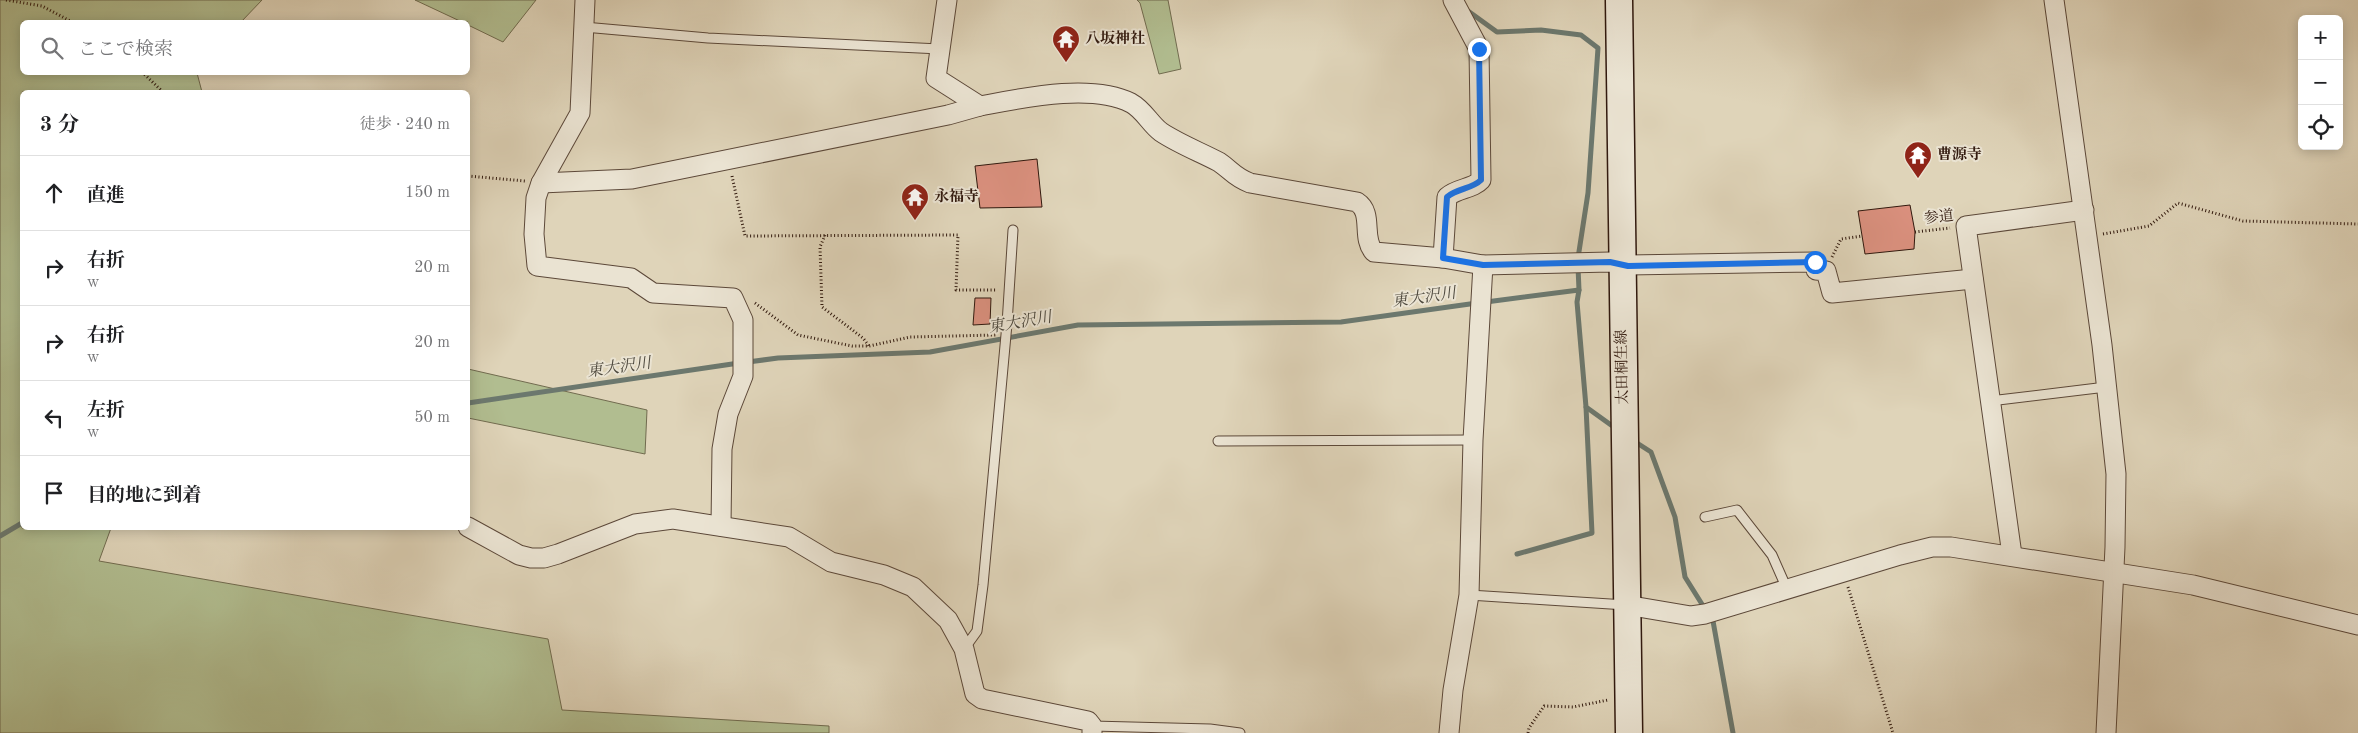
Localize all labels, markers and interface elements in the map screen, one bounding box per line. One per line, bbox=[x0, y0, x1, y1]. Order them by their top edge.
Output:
map controls bbox=[2298, 15, 2343, 150]
button: + bbox=[2298, 15, 2343, 60]
search box bbox=[20, 20, 470, 75]
temple icon: 八坂神社 bbox=[1051, 24, 1081, 63]
place label: 八坂神社 bbox=[1085, 30, 1145, 47]
icon: search bbox=[38, 34, 66, 62]
route end bbox=[1468, 38, 1491, 61]
text: ここで検索 bbox=[78, 41, 173, 60]
button: − bbox=[2298, 60, 2343, 105]
button: locate bbox=[2298, 105, 2343, 150]
text: 3 分 bbox=[40, 115, 79, 136]
text: 徒歩 · 240 m bbox=[360, 117, 450, 133]
temple icon: 曹源寺 bbox=[1903, 140, 1933, 179]
place label: 曹源寺 bbox=[1937, 146, 1982, 163]
icon: ahead bbox=[40, 179, 68, 207]
temple icon: 永福寺 bbox=[900, 182, 930, 221]
text: 150 m bbox=[405, 185, 450, 201]
text: 直進 bbox=[87, 187, 125, 206]
place label: 永福寺 bbox=[934, 187, 979, 205]
street label: 参道 bbox=[1923, 207, 1955, 227]
route start bbox=[1804, 251, 1827, 274]
text: 右折 bbox=[87, 252, 125, 271]
icon: right bbox=[40, 254, 68, 282]
text: 20 m bbox=[414, 260, 450, 276]
text: w bbox=[87, 275, 99, 291]
water label: 東大沢川 bbox=[1391, 283, 1459, 310]
water label: 東大沢川 bbox=[987, 307, 1055, 336]
text: 右折 bbox=[87, 327, 125, 346]
icon: right bbox=[40, 329, 68, 357]
street label: 太田桐生線 bbox=[1613, 329, 1631, 405]
text: 20 m bbox=[414, 335, 450, 351]
text: w bbox=[87, 350, 99, 366]
water label: 東大沢川 bbox=[586, 353, 654, 380]
text: 左折 bbox=[87, 402, 125, 421]
icon: left bbox=[40, 404, 68, 432]
text: 50 m bbox=[414, 410, 450, 426]
text: w bbox=[87, 425, 99, 441]
icon: arrive bbox=[40, 479, 68, 507]
text: 目的地に到着 bbox=[87, 487, 201, 506]

